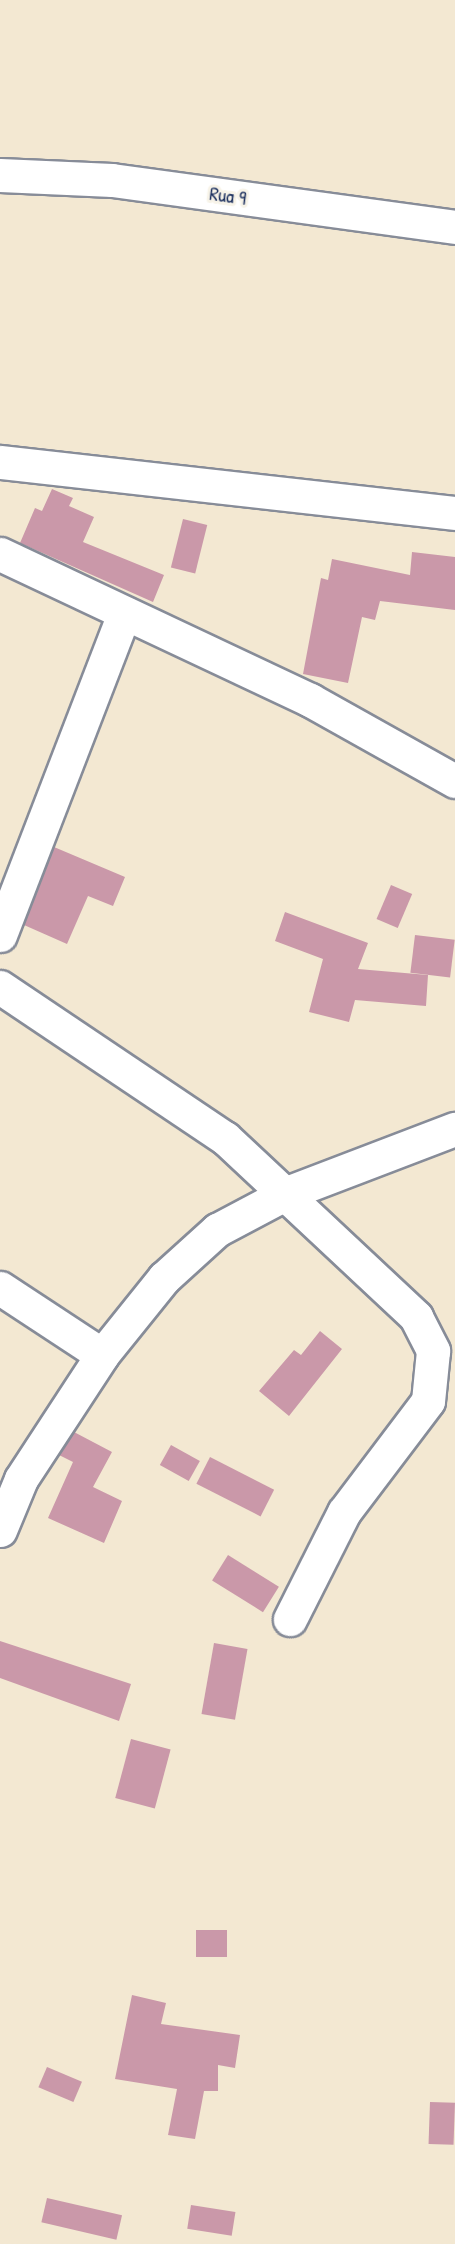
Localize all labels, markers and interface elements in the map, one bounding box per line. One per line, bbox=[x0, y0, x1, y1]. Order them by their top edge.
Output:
street label: Rua 9 bbox=[208, 181, 248, 209]

